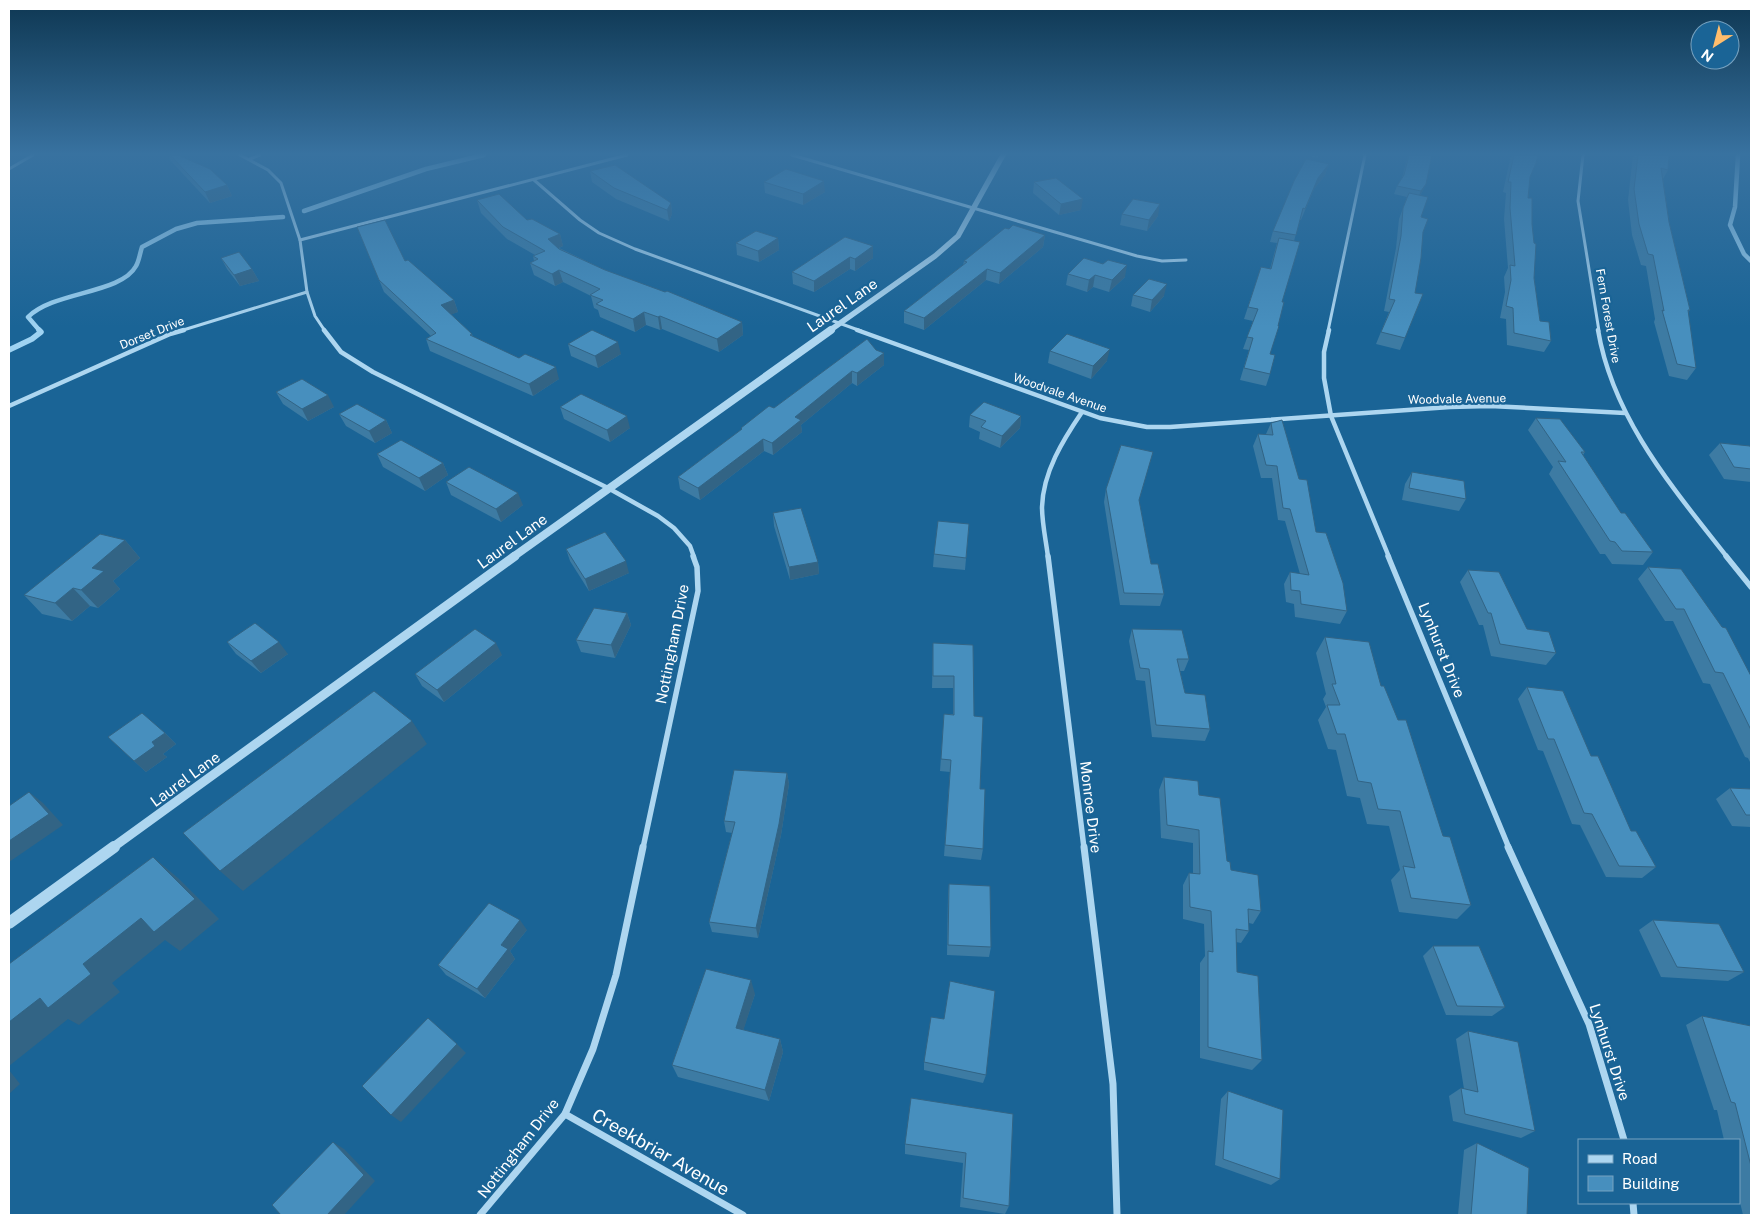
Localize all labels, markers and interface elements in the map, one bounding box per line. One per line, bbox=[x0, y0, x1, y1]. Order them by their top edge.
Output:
north arrow bbox=[1690, 20, 1740, 70]
text: N bbox=[1698, 46, 1716, 65]
street label: Fern Forest Drive bbox=[1593, 268, 1623, 364]
street label: Laurel Lane bbox=[804, 275, 880, 335]
street label: Dorset Drive bbox=[118, 314, 187, 352]
street label: Woodvale Avenue bbox=[1011, 370, 1109, 416]
street label: Woodvale Avenue bbox=[1408, 391, 1506, 407]
street label: Laurel Lane bbox=[474, 510, 550, 572]
street label: Nottingham Drive bbox=[652, 583, 692, 705]
street label: Lynhurst Drive bbox=[1415, 600, 1469, 700]
street label: Laurel Lane bbox=[147, 748, 223, 810]
street label: Monroe Drive bbox=[1077, 760, 1105, 854]
street label: Lynhurst Drive bbox=[1586, 1001, 1634, 1103]
street label: Nottingham Drive bbox=[474, 1095, 562, 1201]
street label: Creekbriar Avenue bbox=[589, 1104, 733, 1200]
legend bbox=[1578, 1139, 1740, 1204]
text: Road bbox=[1622, 1150, 1658, 1167]
text: Building bbox=[1622, 1175, 1680, 1192]

